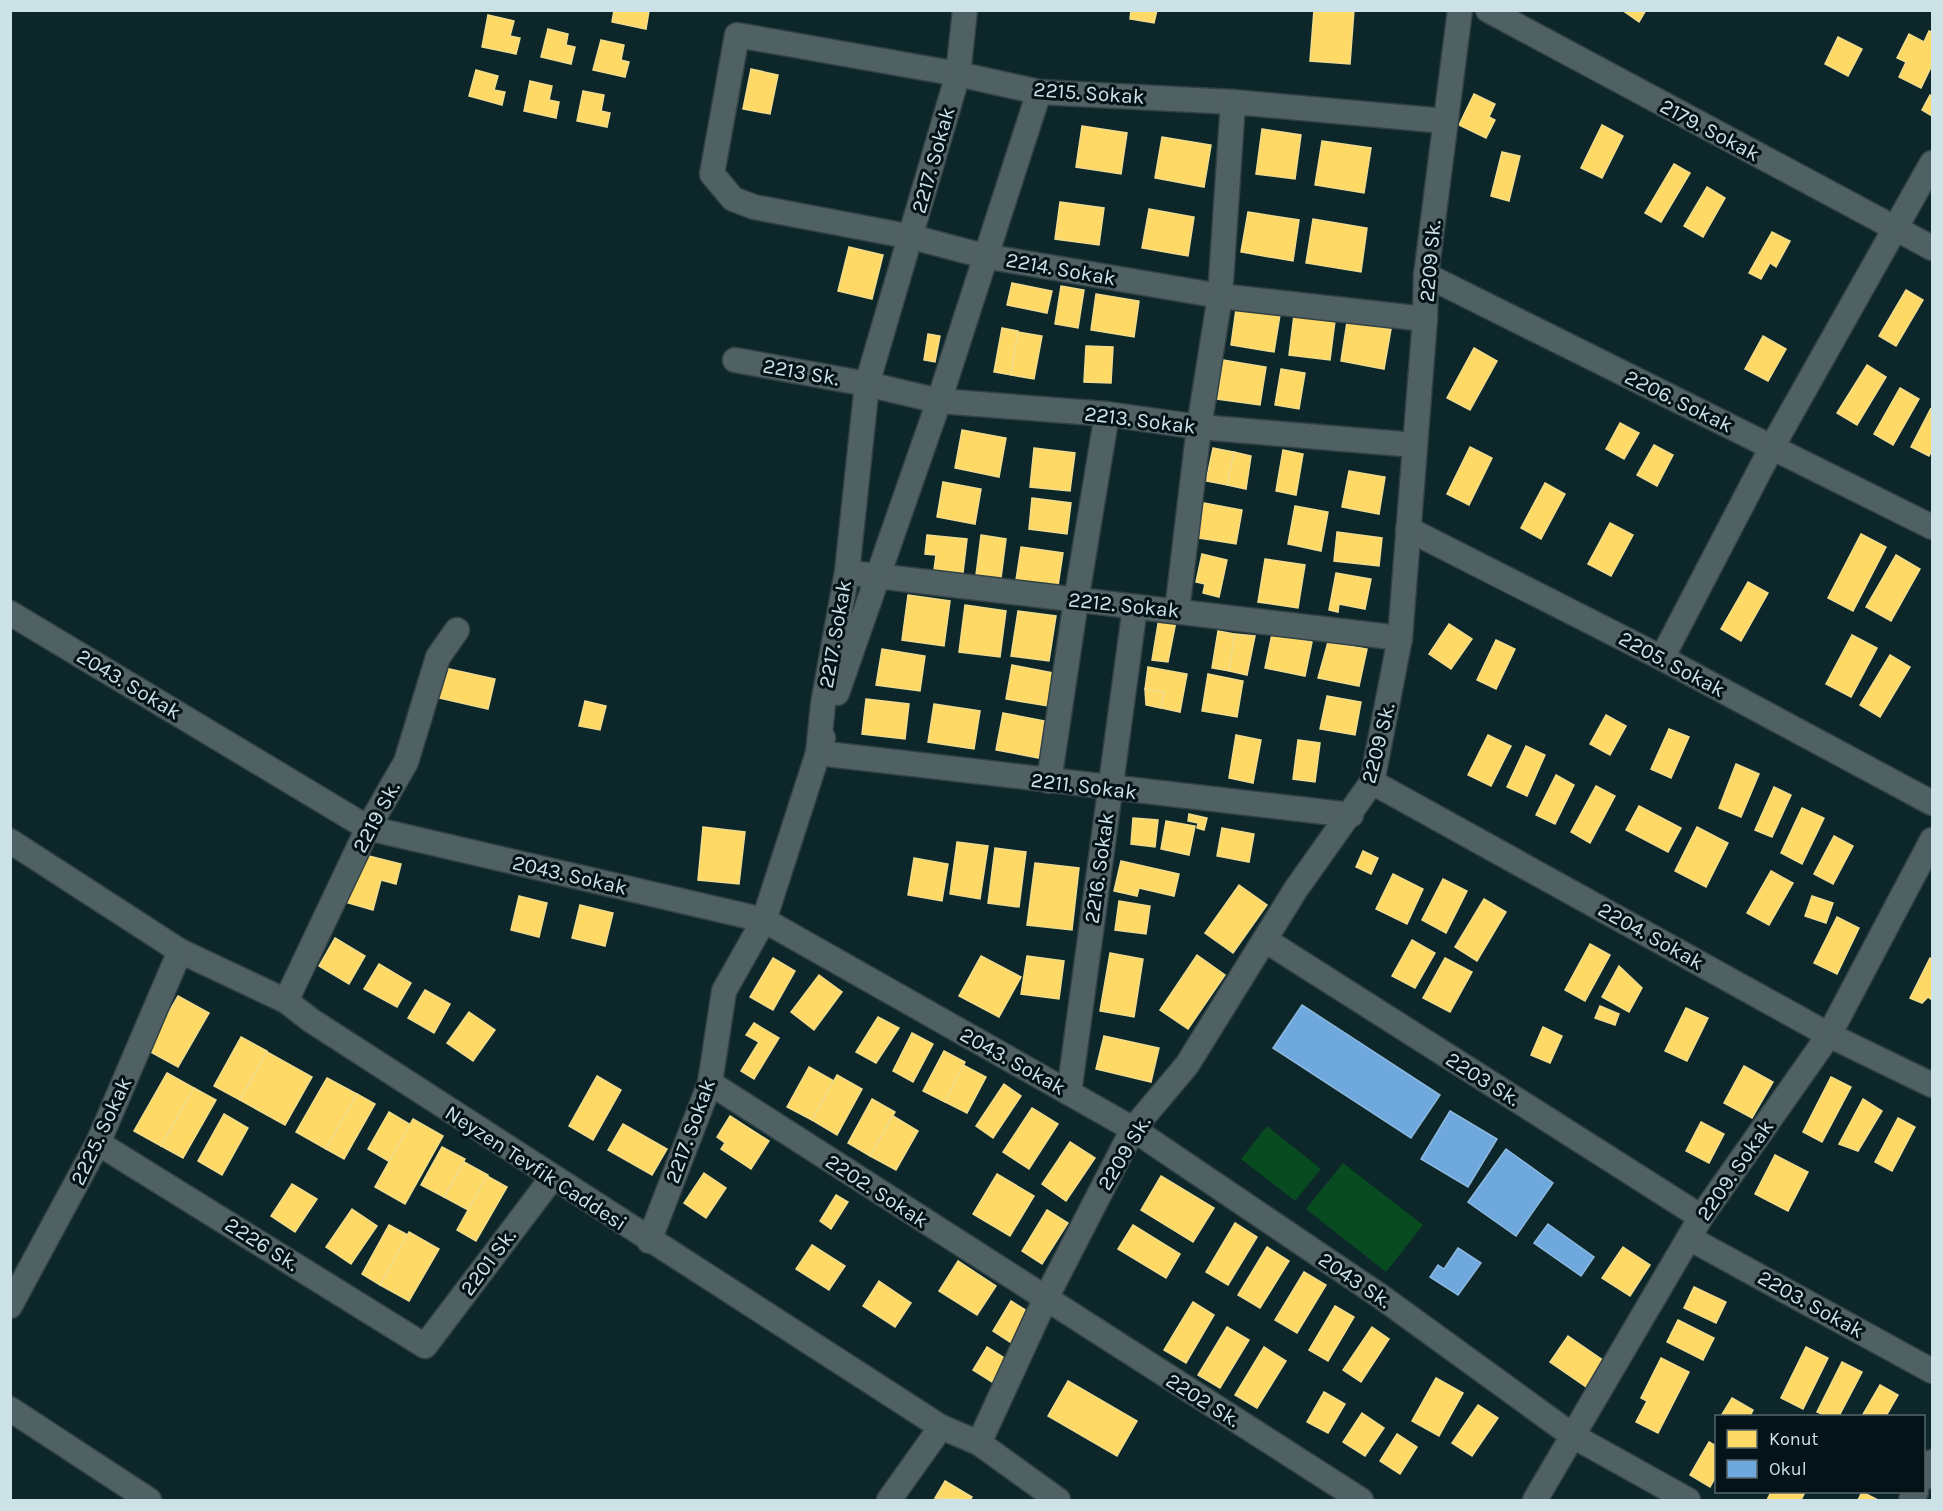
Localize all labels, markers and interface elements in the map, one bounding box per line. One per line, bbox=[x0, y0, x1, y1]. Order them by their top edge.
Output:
street label: 2215. Sokak bbox=[1033, 77, 1145, 109]
street label: 2179. Sokak bbox=[1656, 94, 1764, 166]
street label: 2217. Sokak bbox=[906, 104, 960, 216]
street label: 2209 Sk. bbox=[1414, 219, 1446, 303]
street label: 2214. Sokak bbox=[1004, 248, 1118, 290]
street label: 2213 Sk. bbox=[761, 354, 841, 391]
street label: 2206. Sokak bbox=[1621, 365, 1737, 437]
street label: 2213. Sokak bbox=[1083, 401, 1197, 439]
street label: 2217. Sokak bbox=[814, 578, 856, 690]
street label: 2212. Sokak bbox=[1067, 587, 1181, 623]
street label: 2205. Sokak bbox=[1615, 626, 1729, 702]
street label: 2043. Sokak bbox=[73, 644, 185, 724]
street label: 2209 Sk. bbox=[1356, 700, 1400, 786]
street label: 2211. Sokak bbox=[1030, 768, 1138, 804]
street label: 2219 Sk. bbox=[347, 777, 405, 857]
street label: 2216. Sokak bbox=[1079, 811, 1119, 925]
street label: 2043. Sokak bbox=[510, 850, 630, 900]
street label: 2204. Sokak bbox=[1594, 897, 1708, 975]
street label: 2043. Sokak bbox=[956, 1022, 1070, 1100]
street label: 2203 Sk. bbox=[1442, 1047, 1525, 1111]
street label: 2225. Sokak bbox=[66, 1073, 137, 1189]
street label: 2217. Sokak bbox=[660, 1075, 720, 1186]
street label: Neyzen Tevfik Caddesi bbox=[441, 1100, 631, 1236]
street label: 2209 Sk. bbox=[1093, 1111, 1156, 1194]
street label: 2209. Sokak bbox=[1692, 1115, 1779, 1225]
street label: 2202. Sokak bbox=[821, 1149, 933, 1233]
street label: 2226 Sk. bbox=[221, 1212, 303, 1276]
street label: 2201 Sk. bbox=[455, 1224, 521, 1300]
street label: 2043 Sk. bbox=[1314, 1247, 1396, 1313]
street label: 2203. Sokak bbox=[1754, 1265, 1868, 1343]
street label: 2202 Sk. bbox=[1162, 1368, 1244, 1432]
legend bbox=[1715, 1415, 1925, 1493]
text: Konut bbox=[1769, 1428, 1819, 1450]
text: Okul bbox=[1769, 1458, 1807, 1480]

